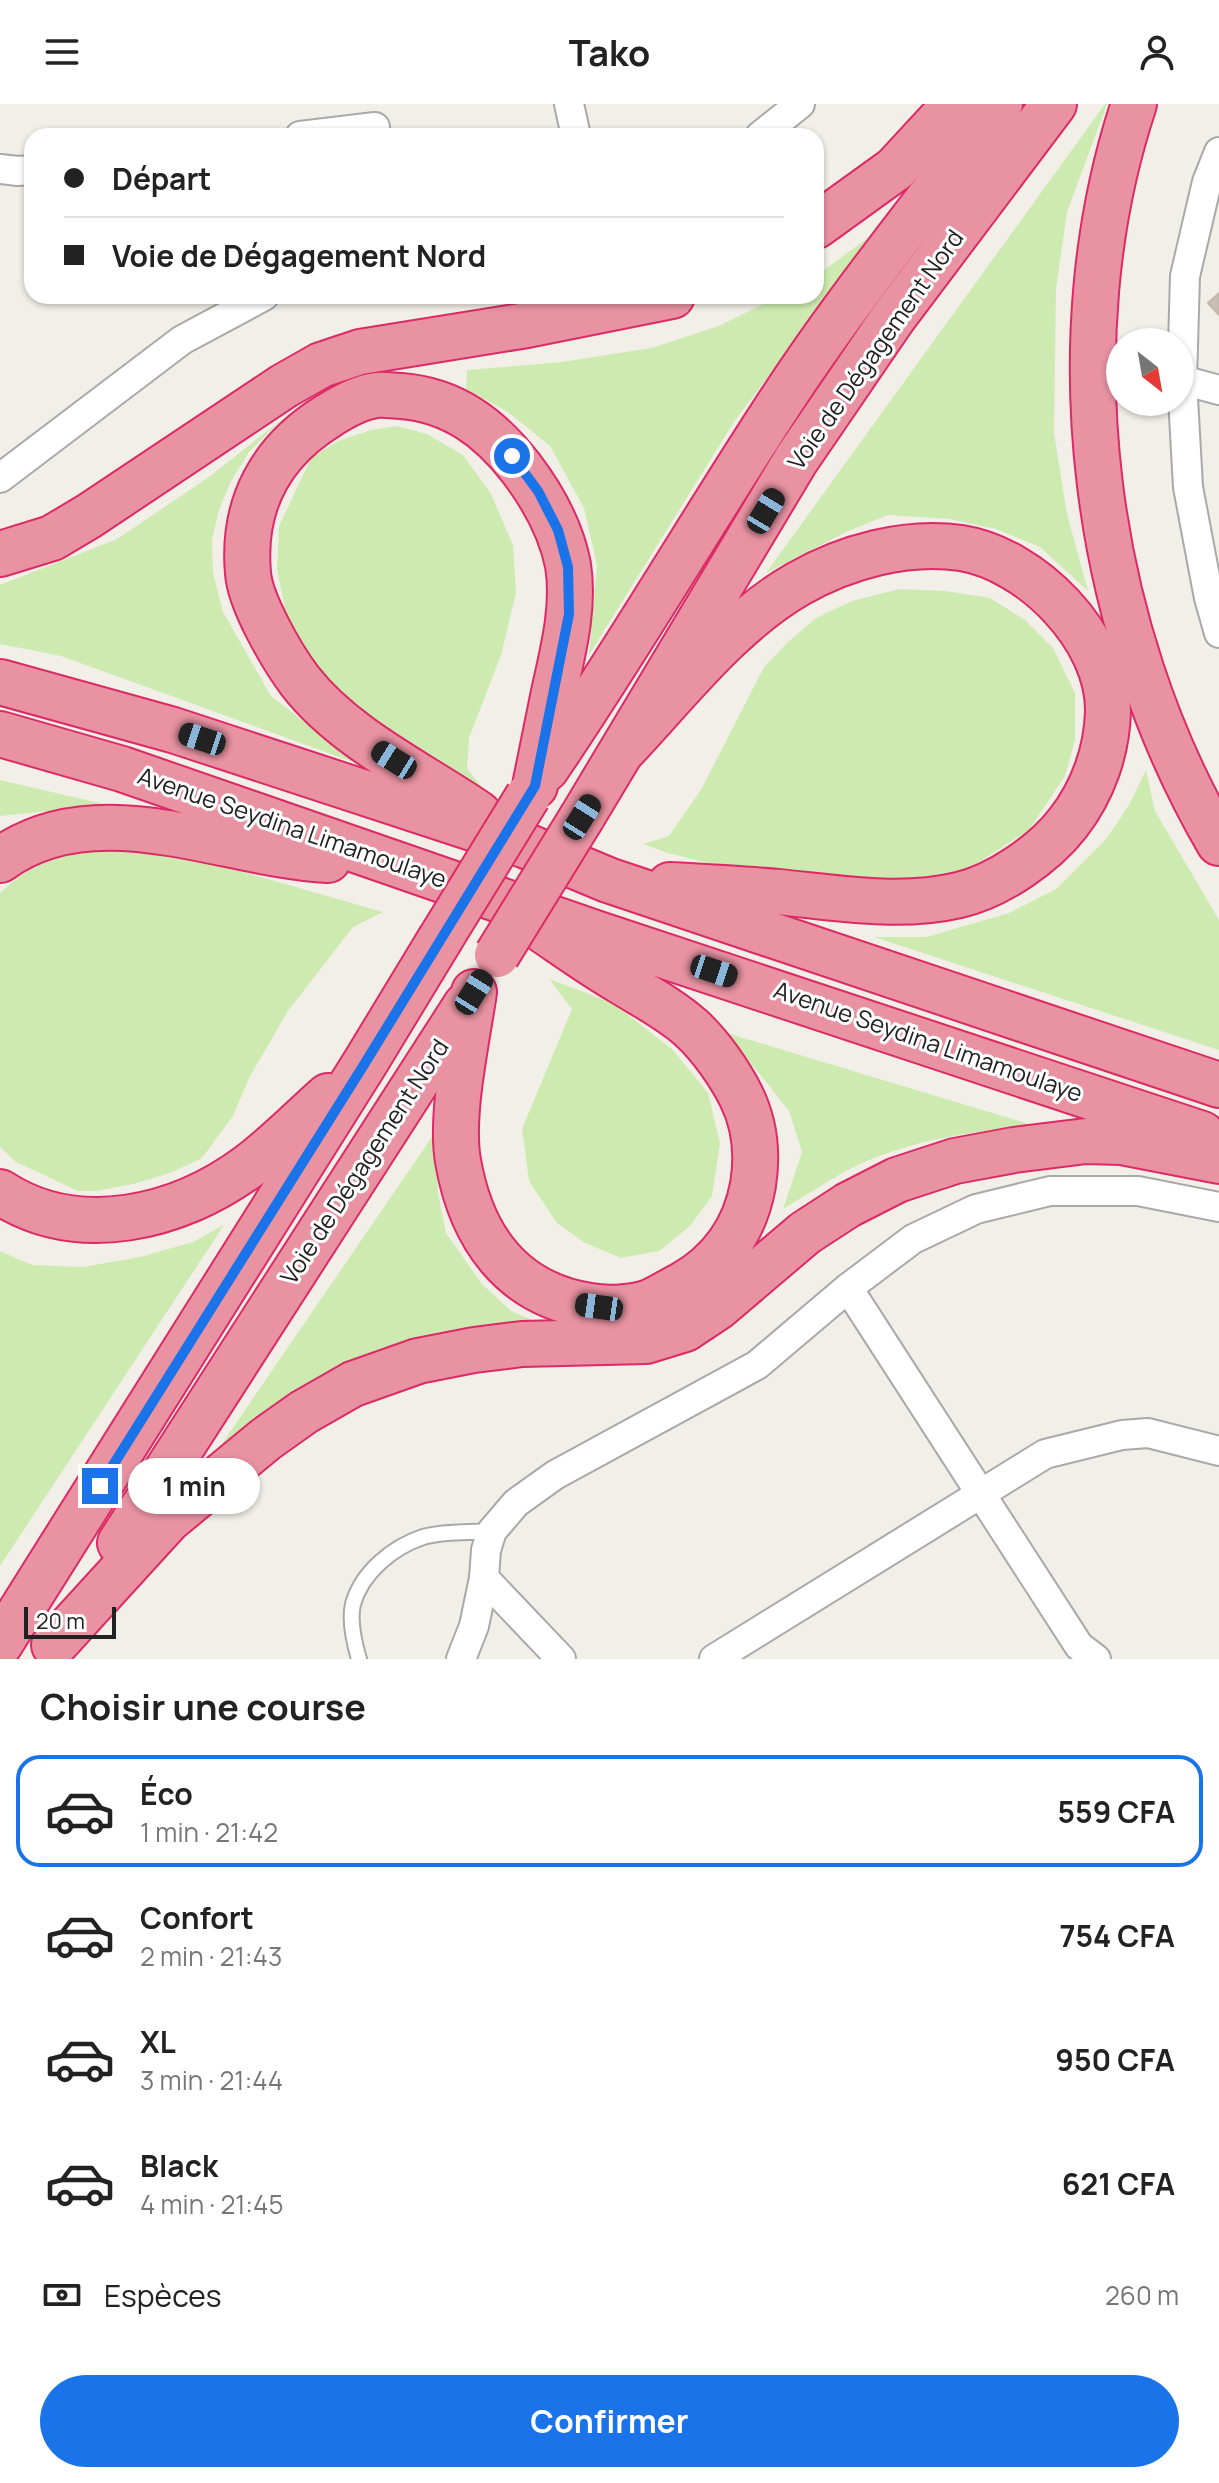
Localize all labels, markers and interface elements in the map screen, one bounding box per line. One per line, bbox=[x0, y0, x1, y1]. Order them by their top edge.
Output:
text: Tako bbox=[569, 28, 650, 77]
icon: menu bbox=[40, 30, 84, 74]
icon: person bbox=[1135, 30, 1179, 74]
text: Départ bbox=[112, 158, 211, 199]
street label: Voie de Dégagement Nord bbox=[779, 222, 970, 476]
text: Voie de Dégagement Nord bbox=[112, 235, 486, 276]
north arrow bbox=[1106, 328, 1194, 416]
map controls bbox=[1106, 328, 1194, 416]
route start bbox=[494, 438, 530, 474]
car bbox=[743, 484, 789, 538]
car bbox=[175, 720, 229, 758]
car bbox=[367, 737, 421, 783]
street label: Avenue Seydina Limamoulaye bbox=[134, 758, 451, 895]
car bbox=[559, 790, 605, 844]
car bbox=[687, 952, 741, 990]
car bbox=[451, 965, 497, 1019]
street label: Avenue Seydina Limamoulaye bbox=[770, 972, 1087, 1109]
street label: Voie de Dégagement Nord bbox=[272, 1032, 456, 1290]
car bbox=[574, 1292, 624, 1322]
callout: 1 min bbox=[128, 1458, 260, 1514]
route end bbox=[82, 1468, 118, 1504]
text: 1 min bbox=[162, 1468, 226, 1504]
scale bar bbox=[24, 1603, 116, 1639]
text: 20 m bbox=[36, 1606, 85, 1636]
text: Choisir une course bbox=[40, 1682, 366, 1731]
text: Éco bbox=[140, 1773, 193, 1814]
icon: car bbox=[44, 1775, 116, 1847]
text: 559 CFA bbox=[1058, 1791, 1175, 1832]
text: 1 min · 21:42 bbox=[140, 1814, 278, 1850]
text: Confort bbox=[140, 1897, 254, 1938]
icon: car bbox=[44, 1899, 116, 1971]
text: 754 CFA bbox=[1059, 1915, 1175, 1956]
text: 2 min · 21:43 bbox=[140, 1938, 282, 1974]
text: XL bbox=[140, 2021, 176, 2062]
icon: car bbox=[44, 2023, 116, 2095]
text: 950 CFA bbox=[1055, 2039, 1175, 2080]
text: 3 min · 21:44 bbox=[140, 2062, 283, 2098]
text: Black bbox=[140, 2145, 218, 2186]
icon: car bbox=[44, 2147, 116, 2219]
text: 621 CFA bbox=[1062, 2163, 1175, 2204]
text: 4 min · 21:45 bbox=[140, 2186, 283, 2222]
icon: cash bbox=[40, 2273, 84, 2317]
text: Espèces bbox=[104, 2275, 222, 2316]
text: 260 m bbox=[1105, 2277, 1179, 2313]
button: Confirmer bbox=[40, 2375, 1179, 2467]

